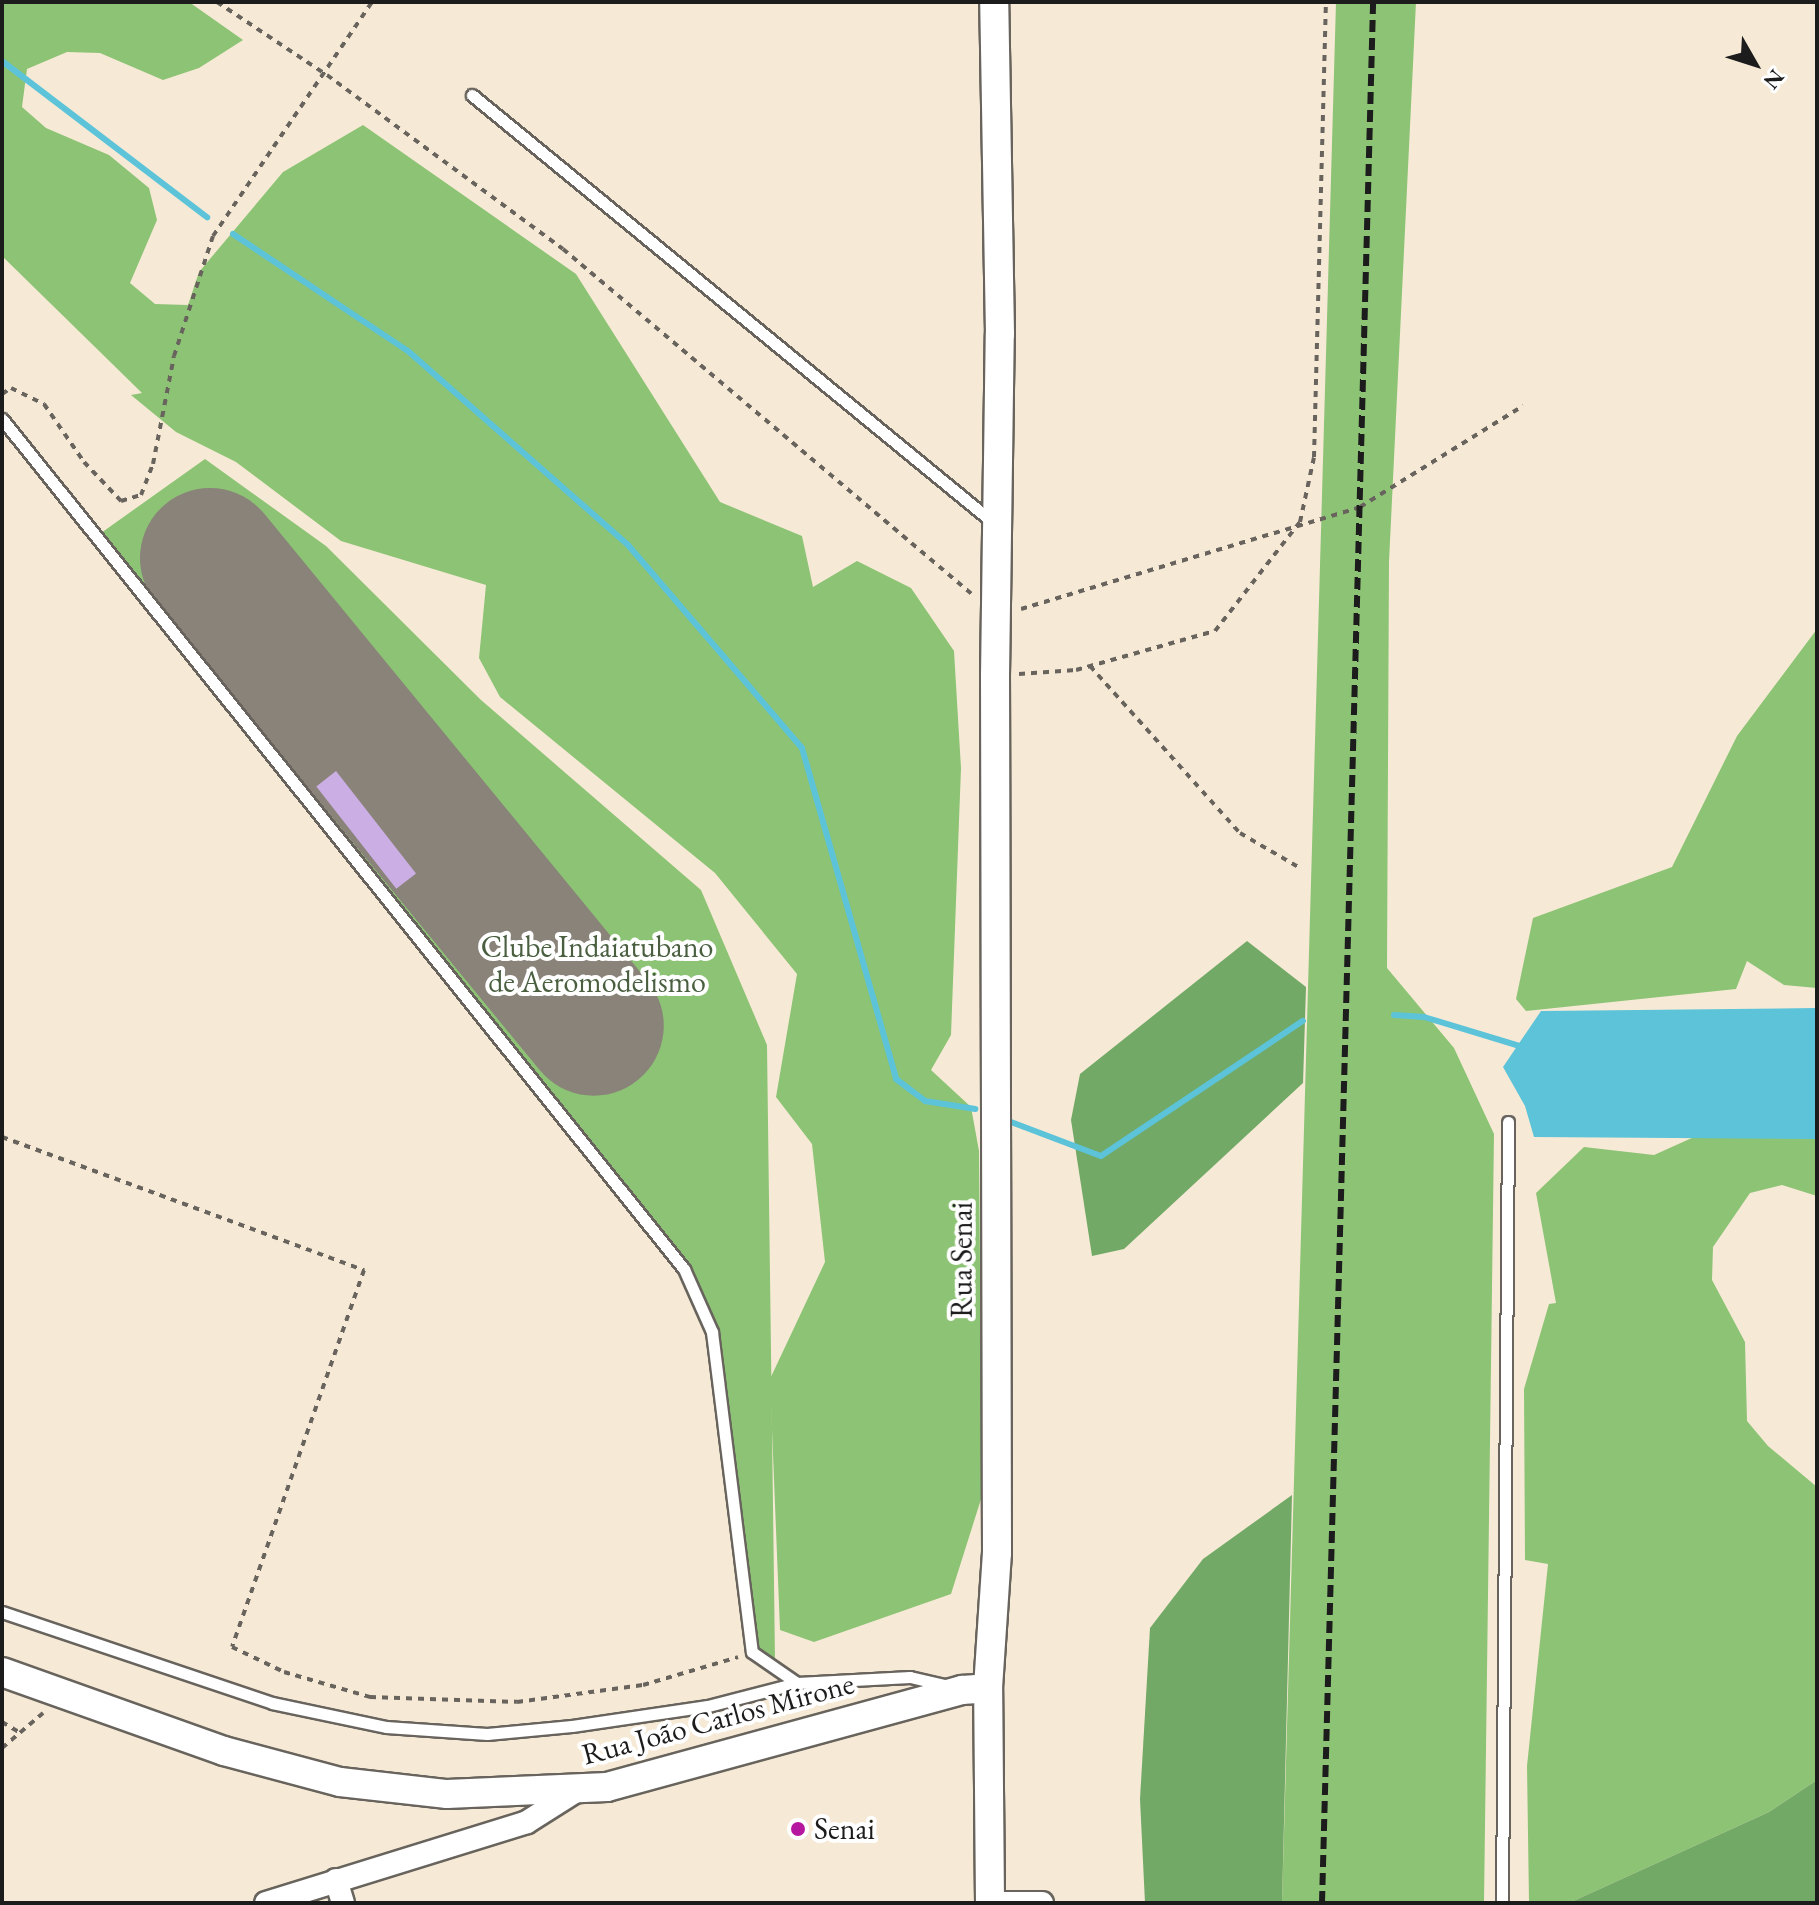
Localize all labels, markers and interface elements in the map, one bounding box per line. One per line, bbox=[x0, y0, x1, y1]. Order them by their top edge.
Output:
north arrow bbox=[1715, 24, 1795, 104]
text: N bbox=[1757, 63, 1791, 95]
park label: Clube Indaiatubano de Aeromodelismo bbox=[481, 929, 713, 1000]
street label: Rua Senai bbox=[944, 1202, 980, 1318]
street label: Rua João Carlos Mirone bbox=[578, 1665, 858, 1773]
place label: Senai bbox=[814, 1811, 875, 1847]
marker: Senai bbox=[789, 1820, 807, 1838]

